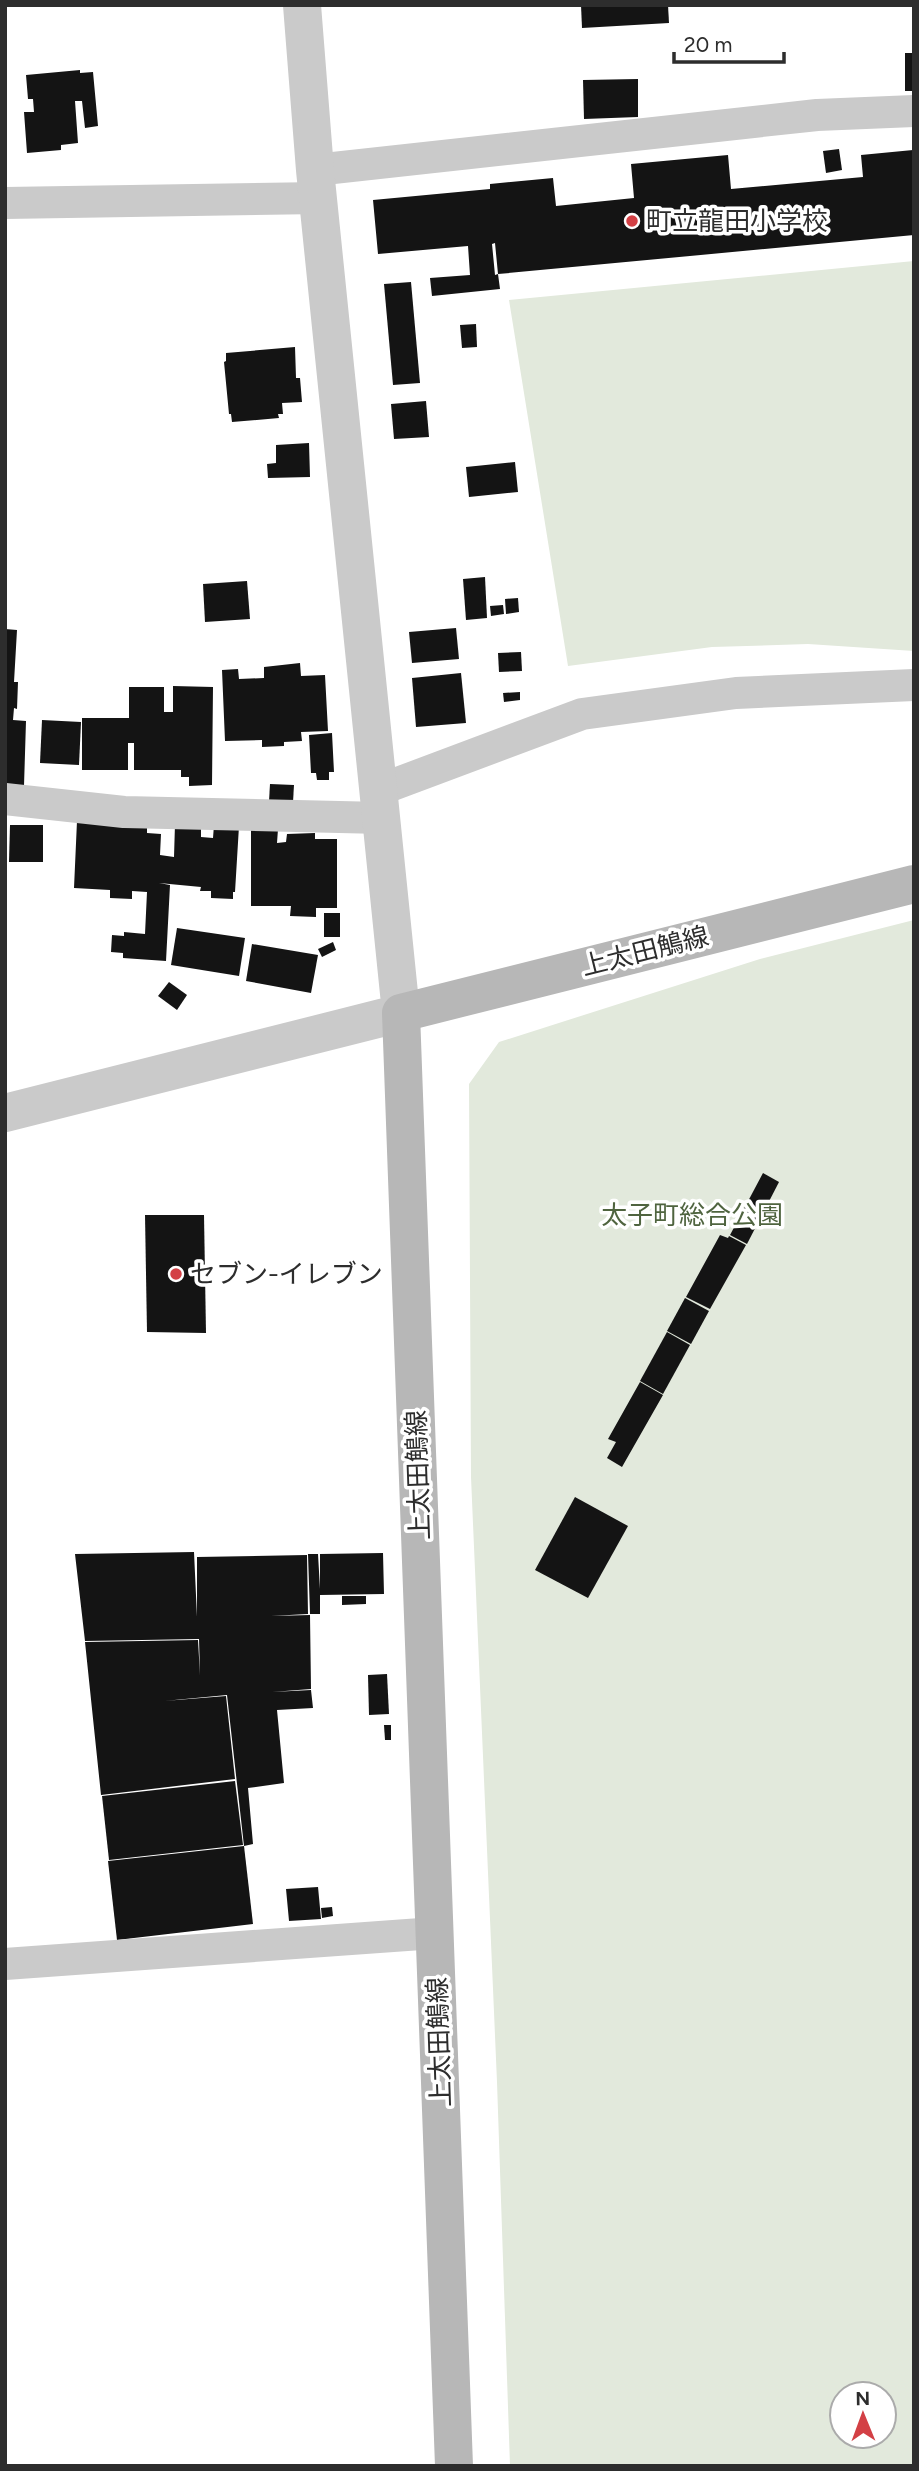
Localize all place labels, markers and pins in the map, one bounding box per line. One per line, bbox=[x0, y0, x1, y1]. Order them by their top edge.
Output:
place label: 町立龍田小学校 bbox=[646, 205, 828, 237]
marker: 町立龍田小学校 bbox=[624, 213, 640, 229]
place label: セブン-イレブン bbox=[190, 1258, 383, 1290]
marker: セブン-イレブン bbox=[168, 1266, 184, 1282]

